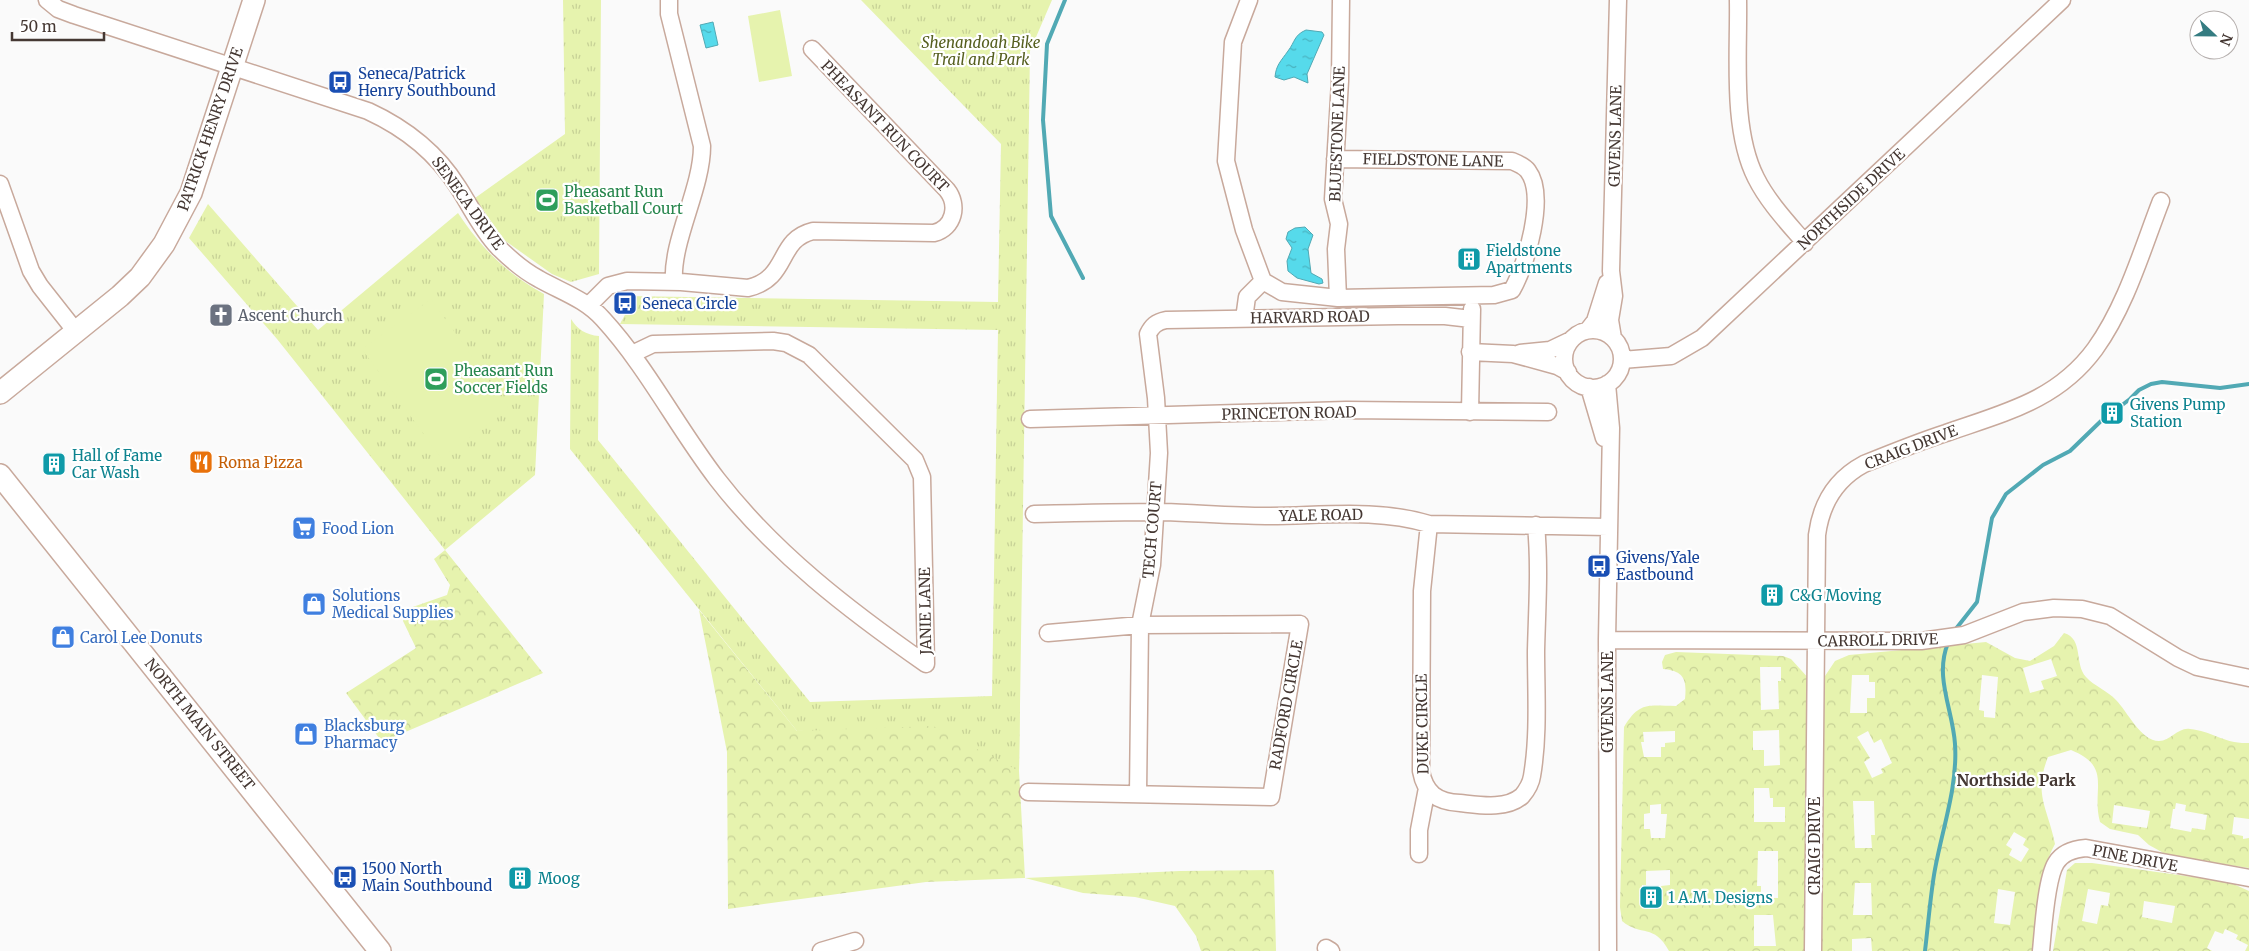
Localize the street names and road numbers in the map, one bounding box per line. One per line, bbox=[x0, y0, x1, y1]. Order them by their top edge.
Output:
street label: PATRICK HENRY DRIVE bbox=[173, 44, 247, 213]
street label: PHEASANT RUN COURT bbox=[817, 56, 953, 196]
street label: BLUESTONE LANE bbox=[1325, 65, 1349, 202]
street label: GIVENS LANE bbox=[1605, 85, 1625, 187]
street label: NORTHSIDE DRIVE bbox=[1793, 144, 1909, 254]
street label: FIELDSTONE LANE bbox=[1363, 149, 1504, 171]
street label: SENECA DRIVE bbox=[428, 153, 508, 254]
street label: HARVARD ROAD bbox=[1250, 306, 1370, 328]
street label: PRINCETON ROAD bbox=[1221, 402, 1357, 424]
street label: CRAIG DRIVE bbox=[1862, 420, 1961, 473]
street label: TECH COURT bbox=[1138, 480, 1166, 579]
street label: YALE ROAD bbox=[1278, 505, 1363, 525]
street label: JANIE LANE bbox=[915, 567, 935, 656]
street label: CARROLL DRIVE bbox=[1818, 629, 1939, 651]
street label: RADFORD CIRCLE bbox=[1265, 638, 1307, 771]
street label: GIVENS LANE bbox=[1598, 651, 1617, 753]
street label: NORTH MAIN STREET bbox=[141, 654, 259, 794]
street label: DUKE CIRCLE bbox=[1412, 673, 1432, 774]
street label: CRAIG DRIVE bbox=[1805, 797, 1824, 895]
street label: PINE DRIVE bbox=[2091, 840, 2180, 876]

